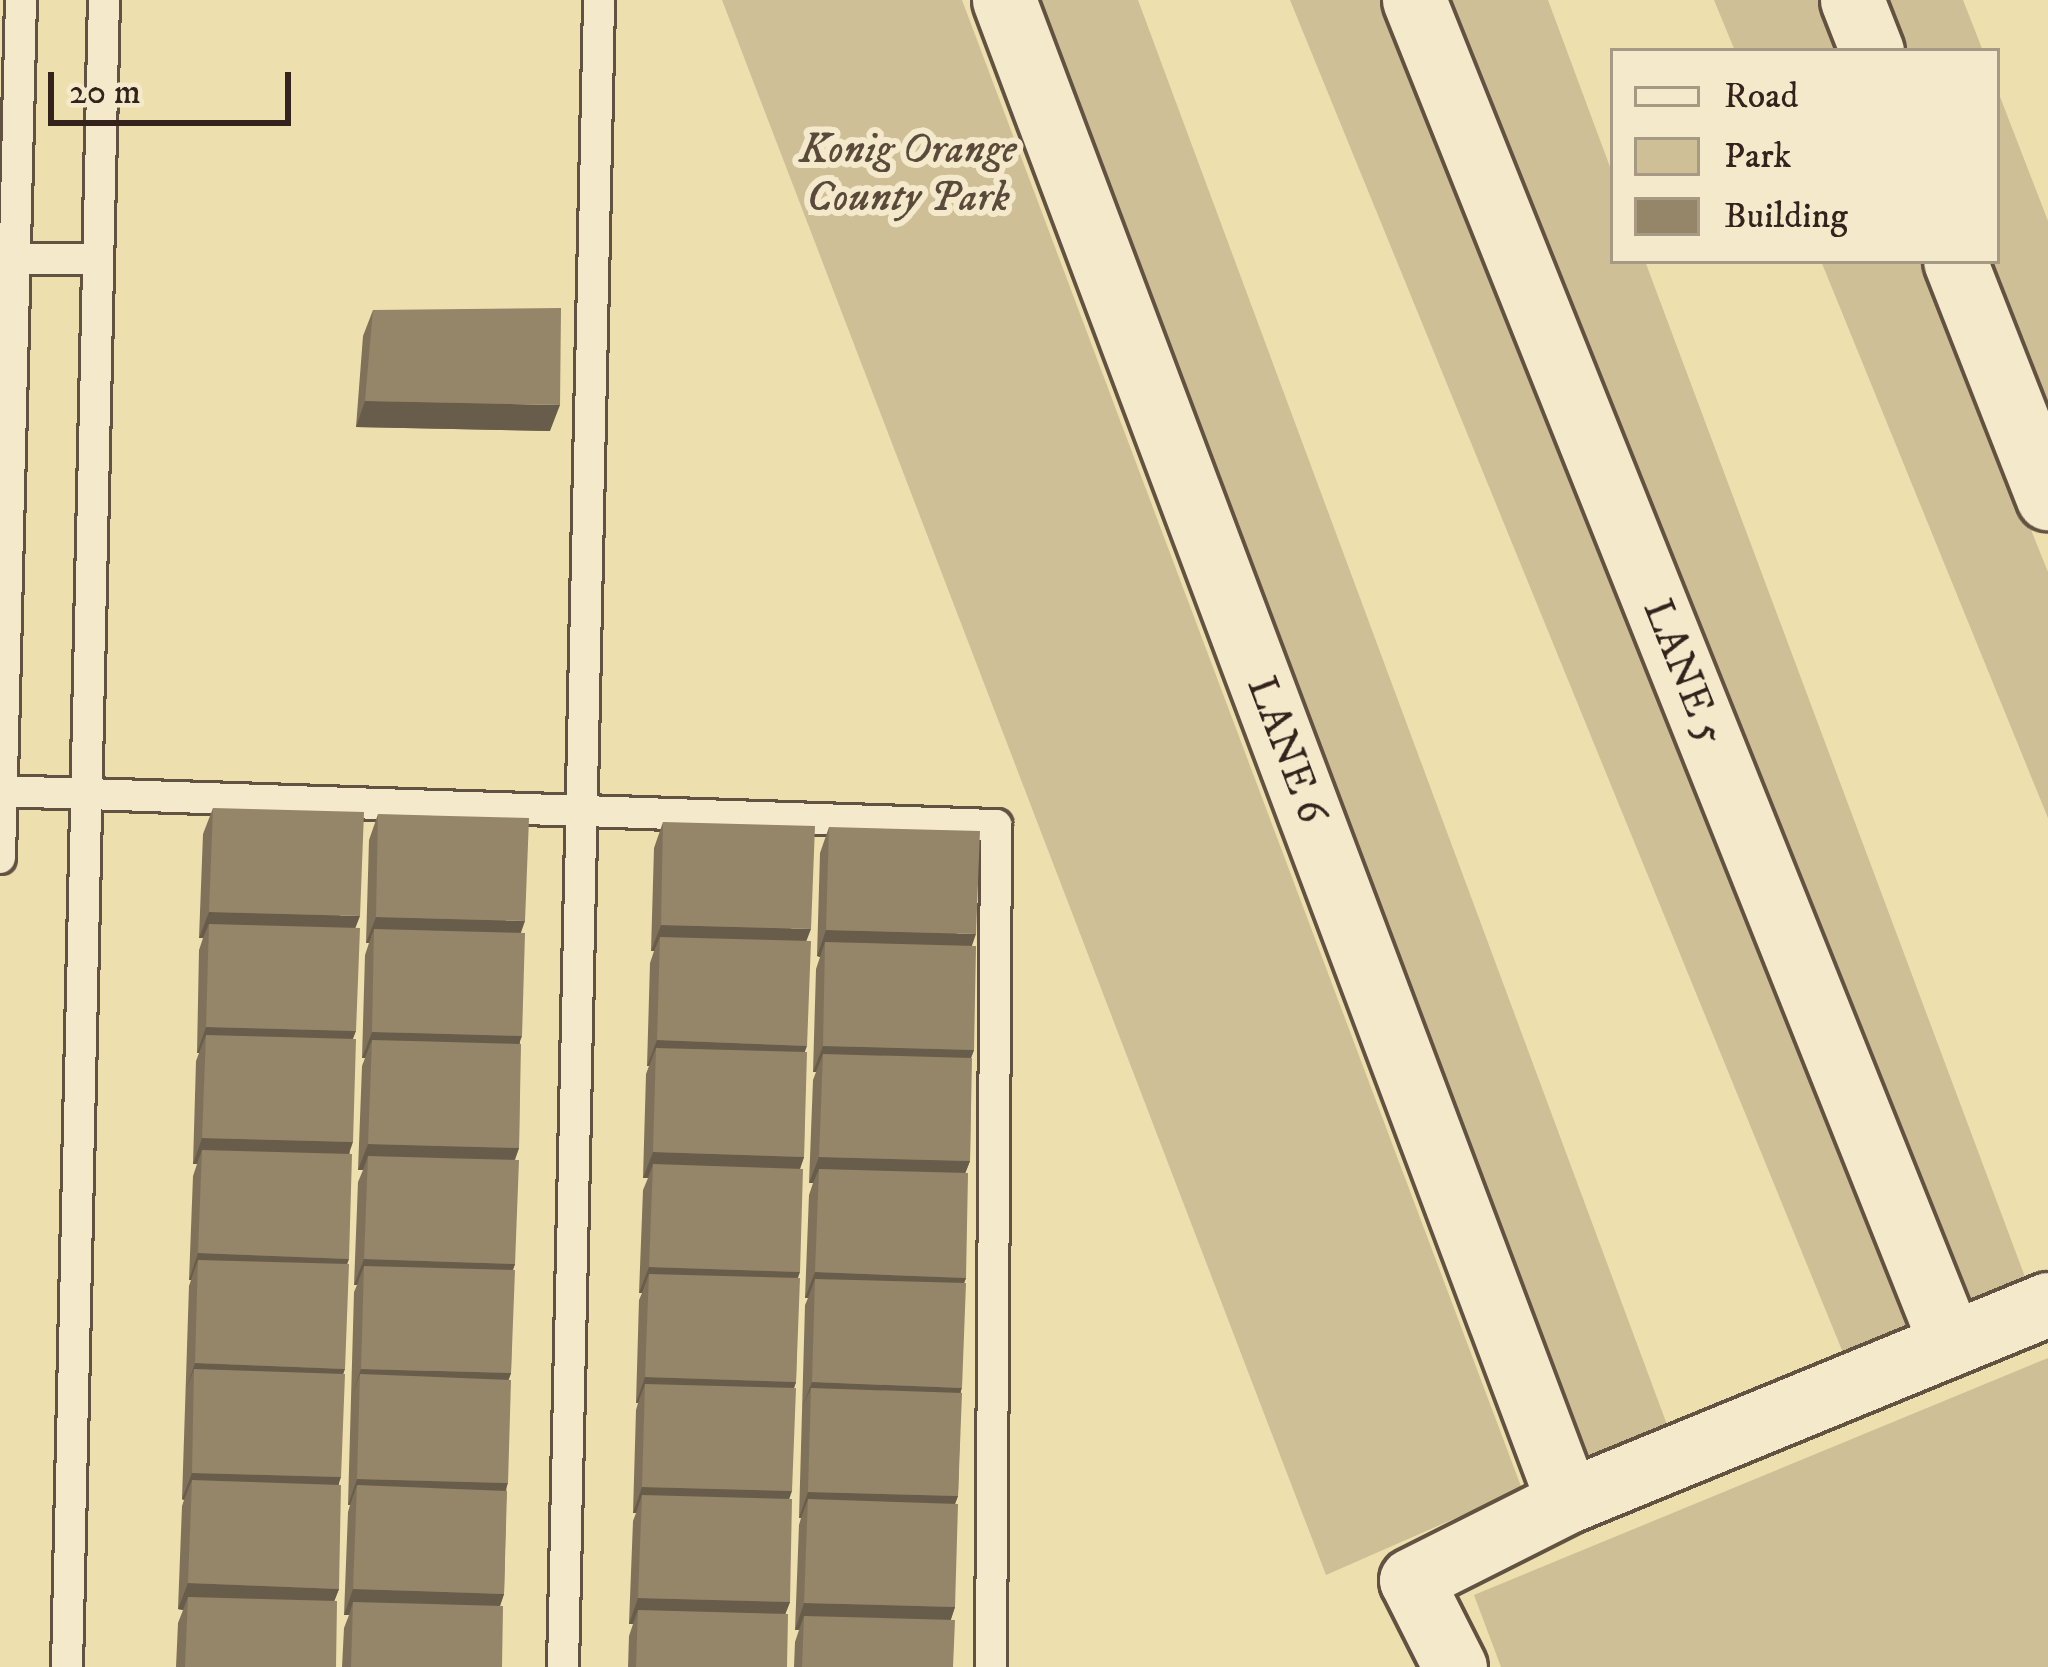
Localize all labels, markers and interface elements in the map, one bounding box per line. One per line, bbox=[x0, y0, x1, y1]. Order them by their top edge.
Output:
scale bar bbox=[54, 48, 297, 122]
legend bbox=[1610, 48, 2000, 264]
text: 20 m bbox=[69, 70, 141, 115]
text: Road bbox=[1724, 74, 1799, 119]
park label: Konig Orange County Park bbox=[799, 125, 1017, 224]
text: Park bbox=[1724, 134, 1791, 179]
text: Building bbox=[1724, 194, 1848, 239]
street label: LANE 5 bbox=[1631, 592, 1735, 752]
street label: LANE 6 bbox=[1235, 670, 1337, 830]

